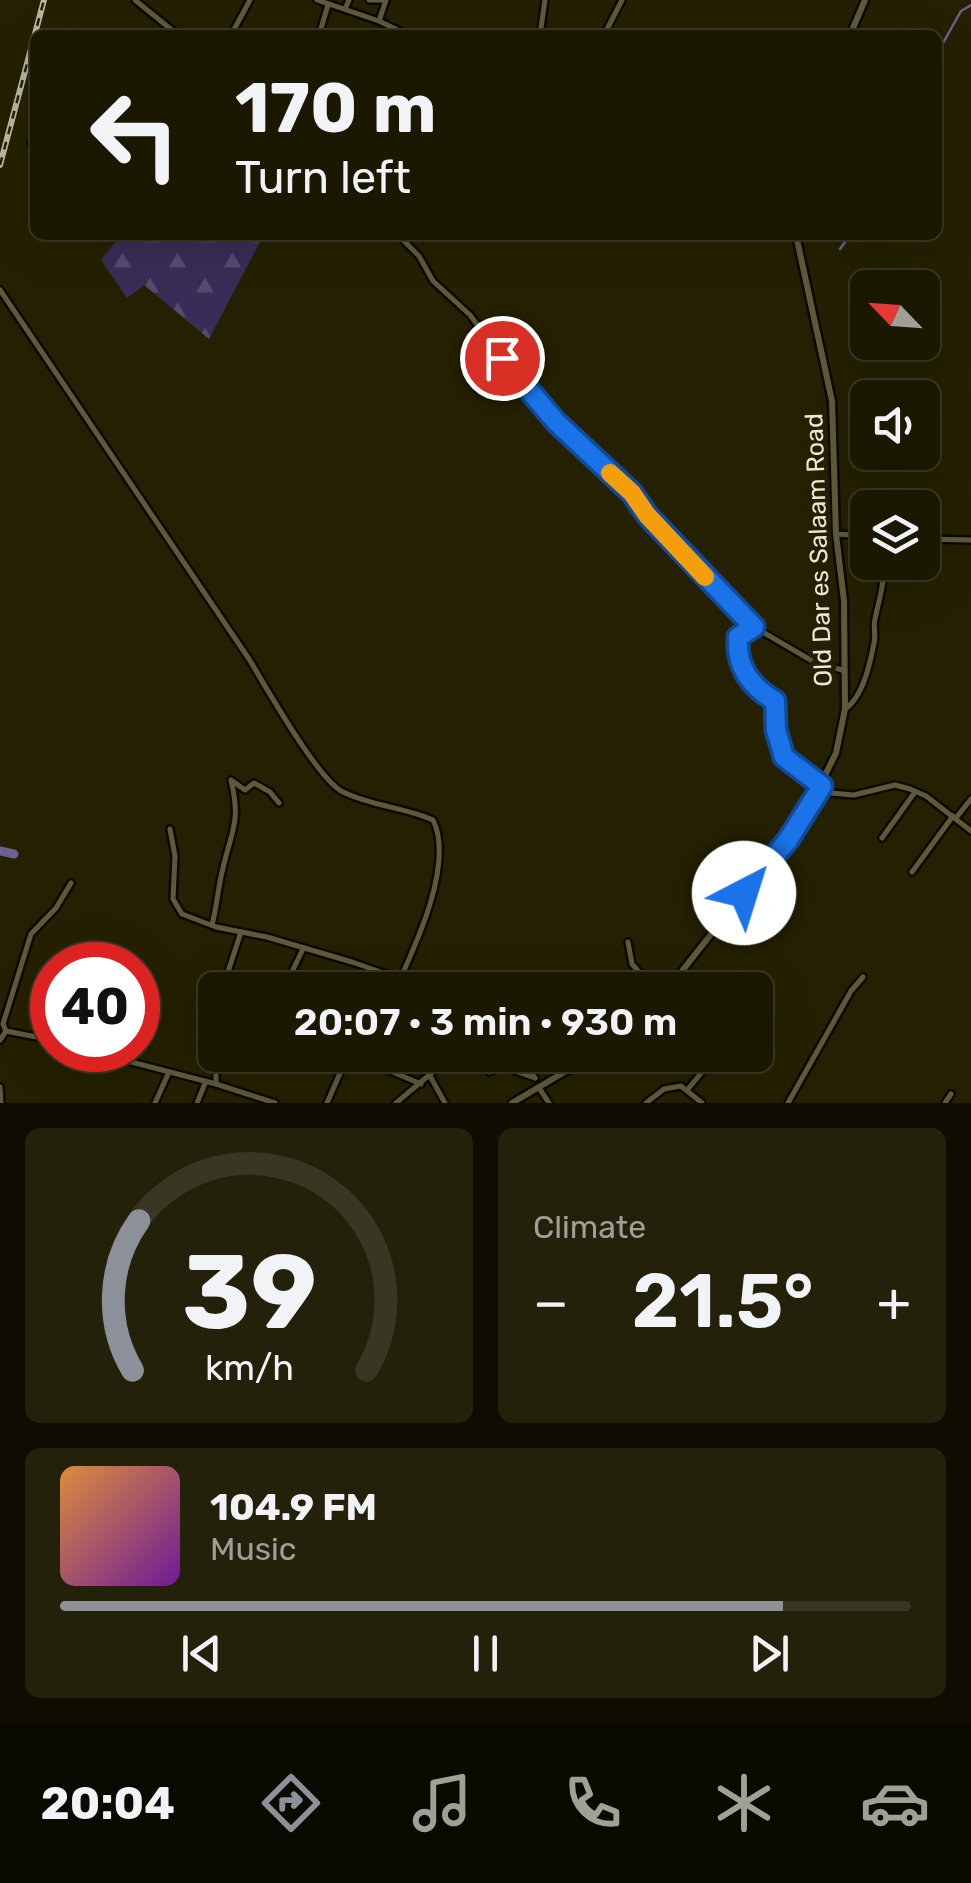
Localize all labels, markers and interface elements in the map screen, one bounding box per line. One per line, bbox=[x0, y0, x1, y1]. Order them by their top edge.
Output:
text: 170 m bbox=[235, 67, 437, 150]
icon: left bbox=[70, 70, 200, 200]
text: Turn left bbox=[235, 151, 411, 204]
north arrow bbox=[850, 270, 940, 360]
map controls bbox=[850, 270, 940, 580]
pin bbox=[460, 316, 545, 401]
icon: arrive bbox=[475, 331, 530, 386]
button: sound bbox=[850, 380, 940, 470]
street label: Old Dar es Salaam Road bbox=[799, 413, 838, 687]
button: layers bbox=[850, 490, 940, 580]
position arrow bbox=[692, 841, 796, 945]
speed limit sign: 40 bbox=[30, 942, 160, 1072]
text: 20:07 · 3 min · 930 m bbox=[294, 999, 677, 1045]
text: Climate bbox=[533, 1208, 646, 1246]
text: 39 bbox=[181, 1231, 317, 1354]
text: 21.5° bbox=[632, 1257, 814, 1346]
text: − bbox=[533, 1270, 569, 1335]
text: + bbox=[877, 1270, 911, 1335]
text: km/h bbox=[204, 1347, 294, 1389]
text: 104.9 FM bbox=[210, 1484, 377, 1530]
text: Music bbox=[210, 1530, 296, 1568]
icon: previous bbox=[174, 1626, 229, 1681]
icon: pause bbox=[458, 1626, 513, 1681]
icon: next bbox=[742, 1626, 797, 1681]
icon: directions bbox=[256, 1768, 326, 1838]
icon: music bbox=[407, 1768, 477, 1838]
icon: phone bbox=[558, 1768, 628, 1838]
icon: climate bbox=[709, 1768, 779, 1838]
icon: car bbox=[860, 1768, 930, 1838]
text: 20:04 bbox=[41, 1777, 175, 1830]

